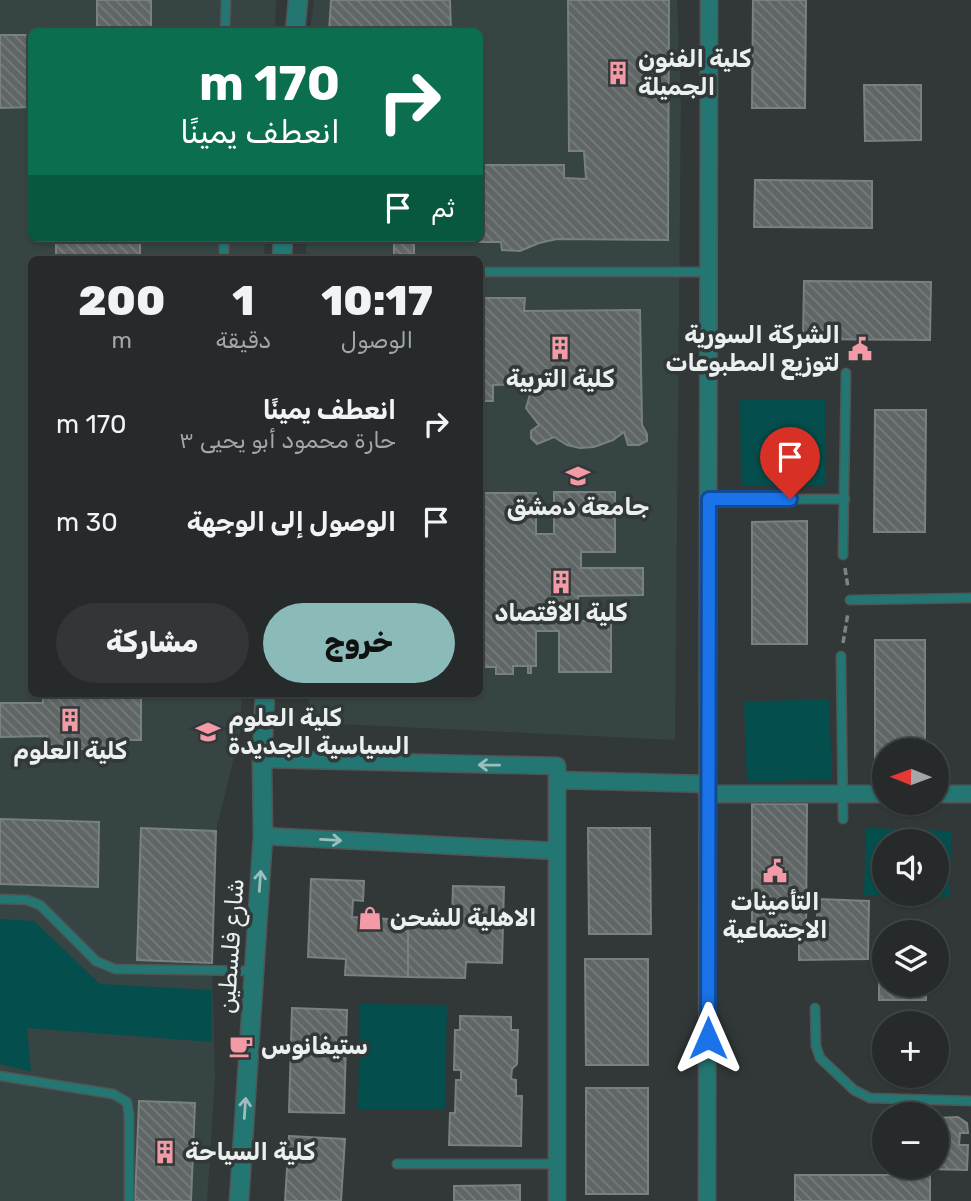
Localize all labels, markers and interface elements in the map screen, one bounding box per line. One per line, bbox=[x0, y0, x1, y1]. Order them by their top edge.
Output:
place label: كلية الفنون الجميلة bbox=[638, 45, 751, 101]
text: 170 m bbox=[199, 54, 340, 112]
icon: right bbox=[364, 56, 455, 147]
building icon: كلية الفنون الجميلة bbox=[604, 59, 632, 87]
text: انعطف يمينًا bbox=[180, 113, 340, 151]
icon: arrive bbox=[379, 189, 417, 227]
text: ثم bbox=[431, 193, 455, 224]
text: 200 bbox=[78, 276, 165, 326]
text: 1 bbox=[232, 276, 254, 326]
text: 10:17 bbox=[321, 276, 433, 326]
place label: الشركة السورية لتوزيع المطبوعات bbox=[665, 321, 840, 380]
text: m bbox=[111, 326, 132, 354]
text: دقيقة bbox=[215, 326, 271, 354]
text: الوصول bbox=[341, 326, 413, 354]
building icon: كلية التربية bbox=[546, 334, 574, 362]
public building icon: الشركة السورية لتوزيع المطبوعات bbox=[846, 335, 874, 363]
place label: كلية التربية bbox=[506, 365, 614, 393]
text: انعطف يمينًا bbox=[263, 395, 396, 426]
icon: right bbox=[417, 405, 455, 443]
text: 170 m bbox=[56, 409, 126, 440]
text: حارة محمود أبو يحيى ٣ bbox=[179, 426, 396, 454]
pin bbox=[760, 427, 820, 499]
icon: arrive bbox=[771, 438, 809, 476]
school or university icon: جامعة دمشق bbox=[564, 462, 592, 490]
place label: جامعة دمشق bbox=[507, 493, 649, 521]
icon: arrive bbox=[417, 503, 455, 541]
text: 30 m bbox=[56, 507, 118, 538]
text: الوصول إلى الوجهة bbox=[187, 507, 396, 538]
building icon: كلية الاقتصاد bbox=[547, 568, 575, 596]
place label: كلية الاقتصاد bbox=[494, 599, 628, 627]
button: مشاركة bbox=[56, 603, 249, 683]
button: خروج bbox=[263, 603, 455, 683]
place label: كلية العلوم السياسية الجديدة bbox=[228, 704, 410, 760]
building icon: كلية العلوم bbox=[56, 706, 84, 734]
school or university icon: كلية العلوم السياسية الجديدة bbox=[194, 718, 222, 746]
place label: كلية العلوم bbox=[13, 737, 127, 767]
north arrow bbox=[872, 738, 948, 816]
map controls bbox=[872, 738, 949, 1179]
one-way arrow bbox=[477, 758, 500, 771]
button: sound bbox=[872, 829, 949, 906]
one-way arrow bbox=[319, 833, 342, 846]
public building icon: التأمينات الاجتماعية bbox=[761, 857, 789, 885]
one-way arrow bbox=[254, 871, 267, 893]
street label: شارع فلسطين bbox=[212, 878, 252, 1015]
place label: التأمينات الاجتماعية bbox=[722, 888, 828, 944]
shop icon: الاهلية للشحن bbox=[356, 904, 384, 932]
place label: الاهلية للشحن bbox=[390, 904, 537, 932]
button: layers bbox=[872, 920, 949, 997]
position arrow bbox=[671, 1001, 745, 1075]
button: + bbox=[872, 1011, 949, 1088]
cafe icon: ستيفانوس bbox=[227, 1032, 255, 1060]
place label: ستيفانوس bbox=[261, 1032, 368, 1060]
one-way arrow bbox=[239, 1098, 252, 1120]
button: − bbox=[872, 1102, 949, 1179]
building icon: كلية السياحة bbox=[151, 1138, 179, 1166]
place label: كلية السياحة bbox=[185, 1138, 315, 1166]

